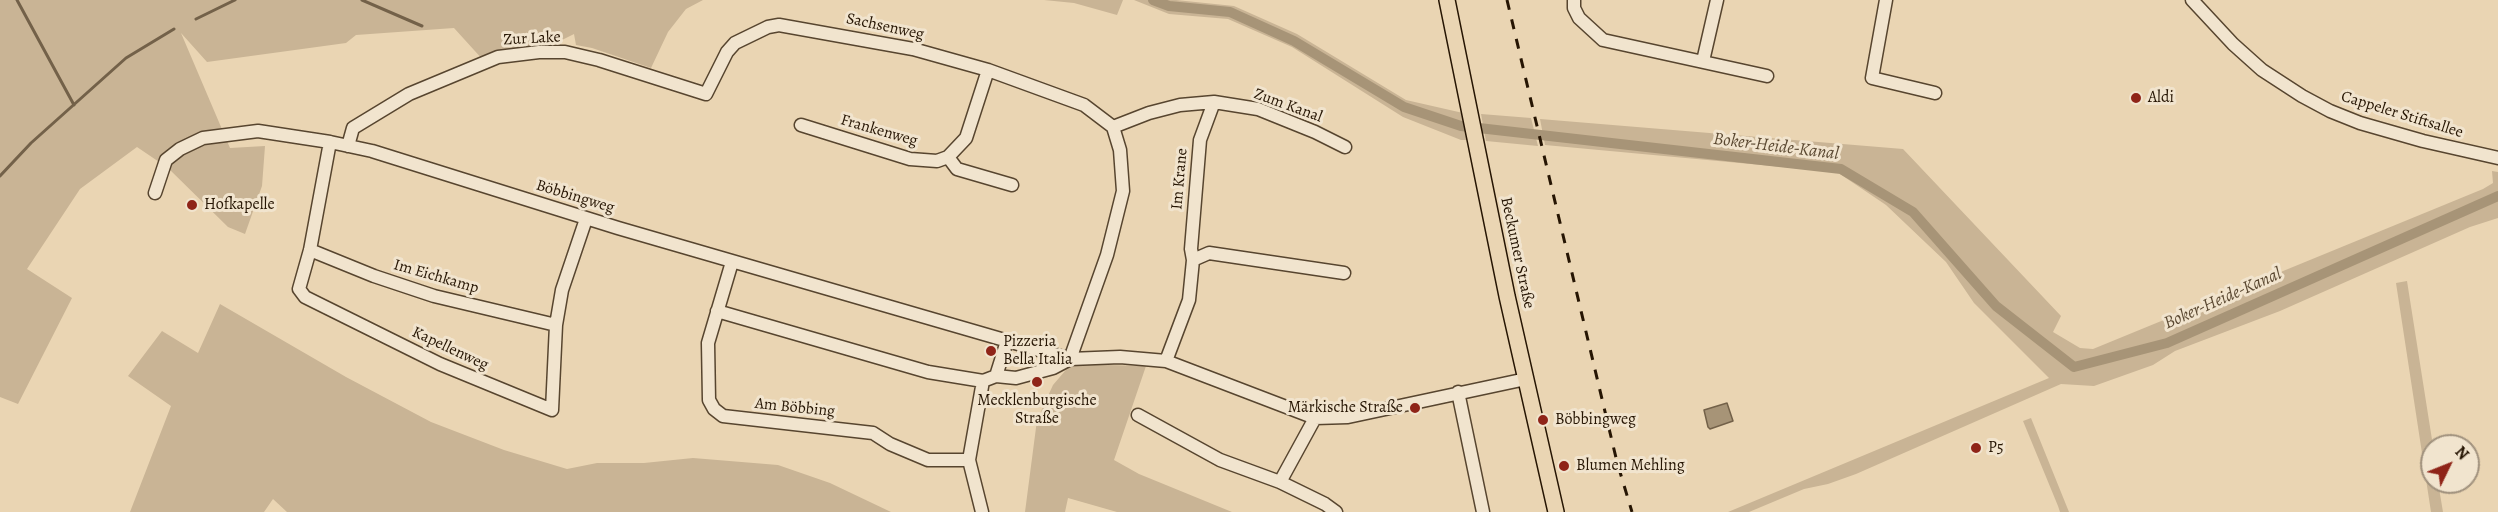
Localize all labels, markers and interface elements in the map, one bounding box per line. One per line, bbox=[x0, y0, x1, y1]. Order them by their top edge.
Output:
street label: Sachsenweg bbox=[844, 9, 926, 45]
street label: Zur Lake bbox=[503, 28, 561, 50]
street label: Zum Kanal bbox=[1251, 85, 1325, 127]
street label: Cappeler Stiftsallee bbox=[2339, 87, 2465, 143]
place label: Aldi bbox=[2148, 88, 2174, 108]
marker: Aldi bbox=[2129, 91, 2143, 105]
street label: Frankenweg bbox=[838, 111, 920, 151]
water label: Boker-Heide-Kanal bbox=[1712, 129, 1840, 165]
street label: Im Krane bbox=[1168, 148, 1192, 210]
street label: Böbbingweg bbox=[533, 176, 617, 218]
place label: Hofkapelle bbox=[204, 195, 275, 215]
street label: Beckumer Straße bbox=[1496, 195, 1538, 311]
marker: Hofkapelle bbox=[185, 198, 199, 212]
street label: Im Eichkamp bbox=[391, 256, 481, 298]
water label: Boker-Heide-Kanal bbox=[2161, 263, 2285, 335]
street label: Kapellenweg bbox=[409, 323, 491, 375]
place label: Pizzeria Bella Italia bbox=[1003, 332, 1072, 370]
marker: Pizzeria Bella Italia bbox=[984, 344, 998, 358]
marker: Mecklenburgische Straße bbox=[1030, 375, 1044, 389]
place label: Mecklenburgische Straße bbox=[977, 391, 1097, 429]
street label: Am Böbbing bbox=[754, 394, 836, 422]
place label: Märkische Straße bbox=[1288, 398, 1403, 418]
marker: Märkische Straße bbox=[1408, 401, 1422, 415]
place label: Böbbingweg bbox=[1555, 410, 1636, 430]
marker: Böbbingweg bbox=[1536, 413, 1550, 427]
north arrow bbox=[2420, 434, 2480, 494]
place label: P5 bbox=[1988, 438, 2004, 458]
marker: P5 bbox=[1969, 441, 1983, 455]
text: N bbox=[2450, 441, 2474, 465]
place label: Blumen Mehling bbox=[1576, 456, 1685, 476]
marker: Blumen Mehling bbox=[1557, 459, 1571, 473]

